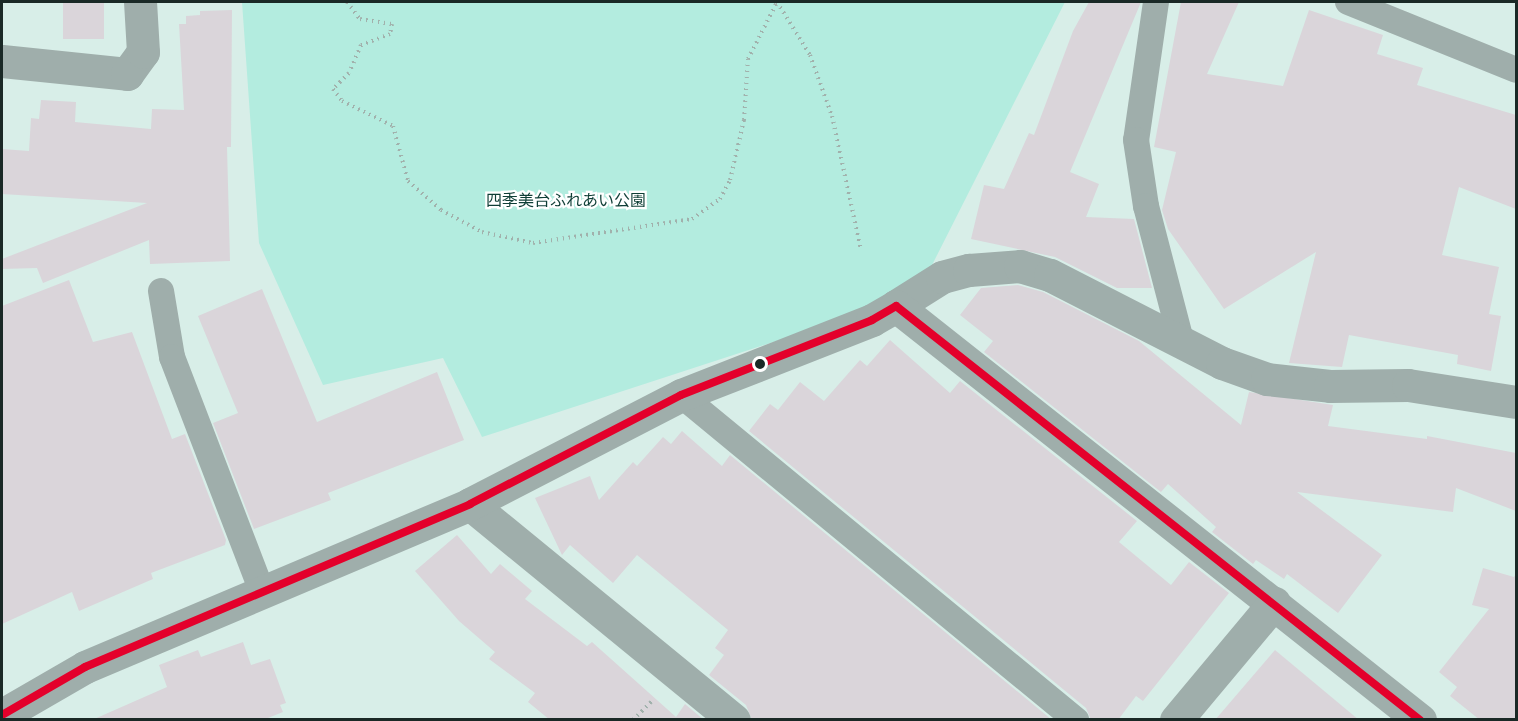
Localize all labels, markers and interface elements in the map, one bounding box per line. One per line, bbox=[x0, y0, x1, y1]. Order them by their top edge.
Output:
park label: 四季美台ふれあい公園 bbox=[486, 191, 646, 211]
unlabelled marker bbox=[754, 358, 766, 370]

